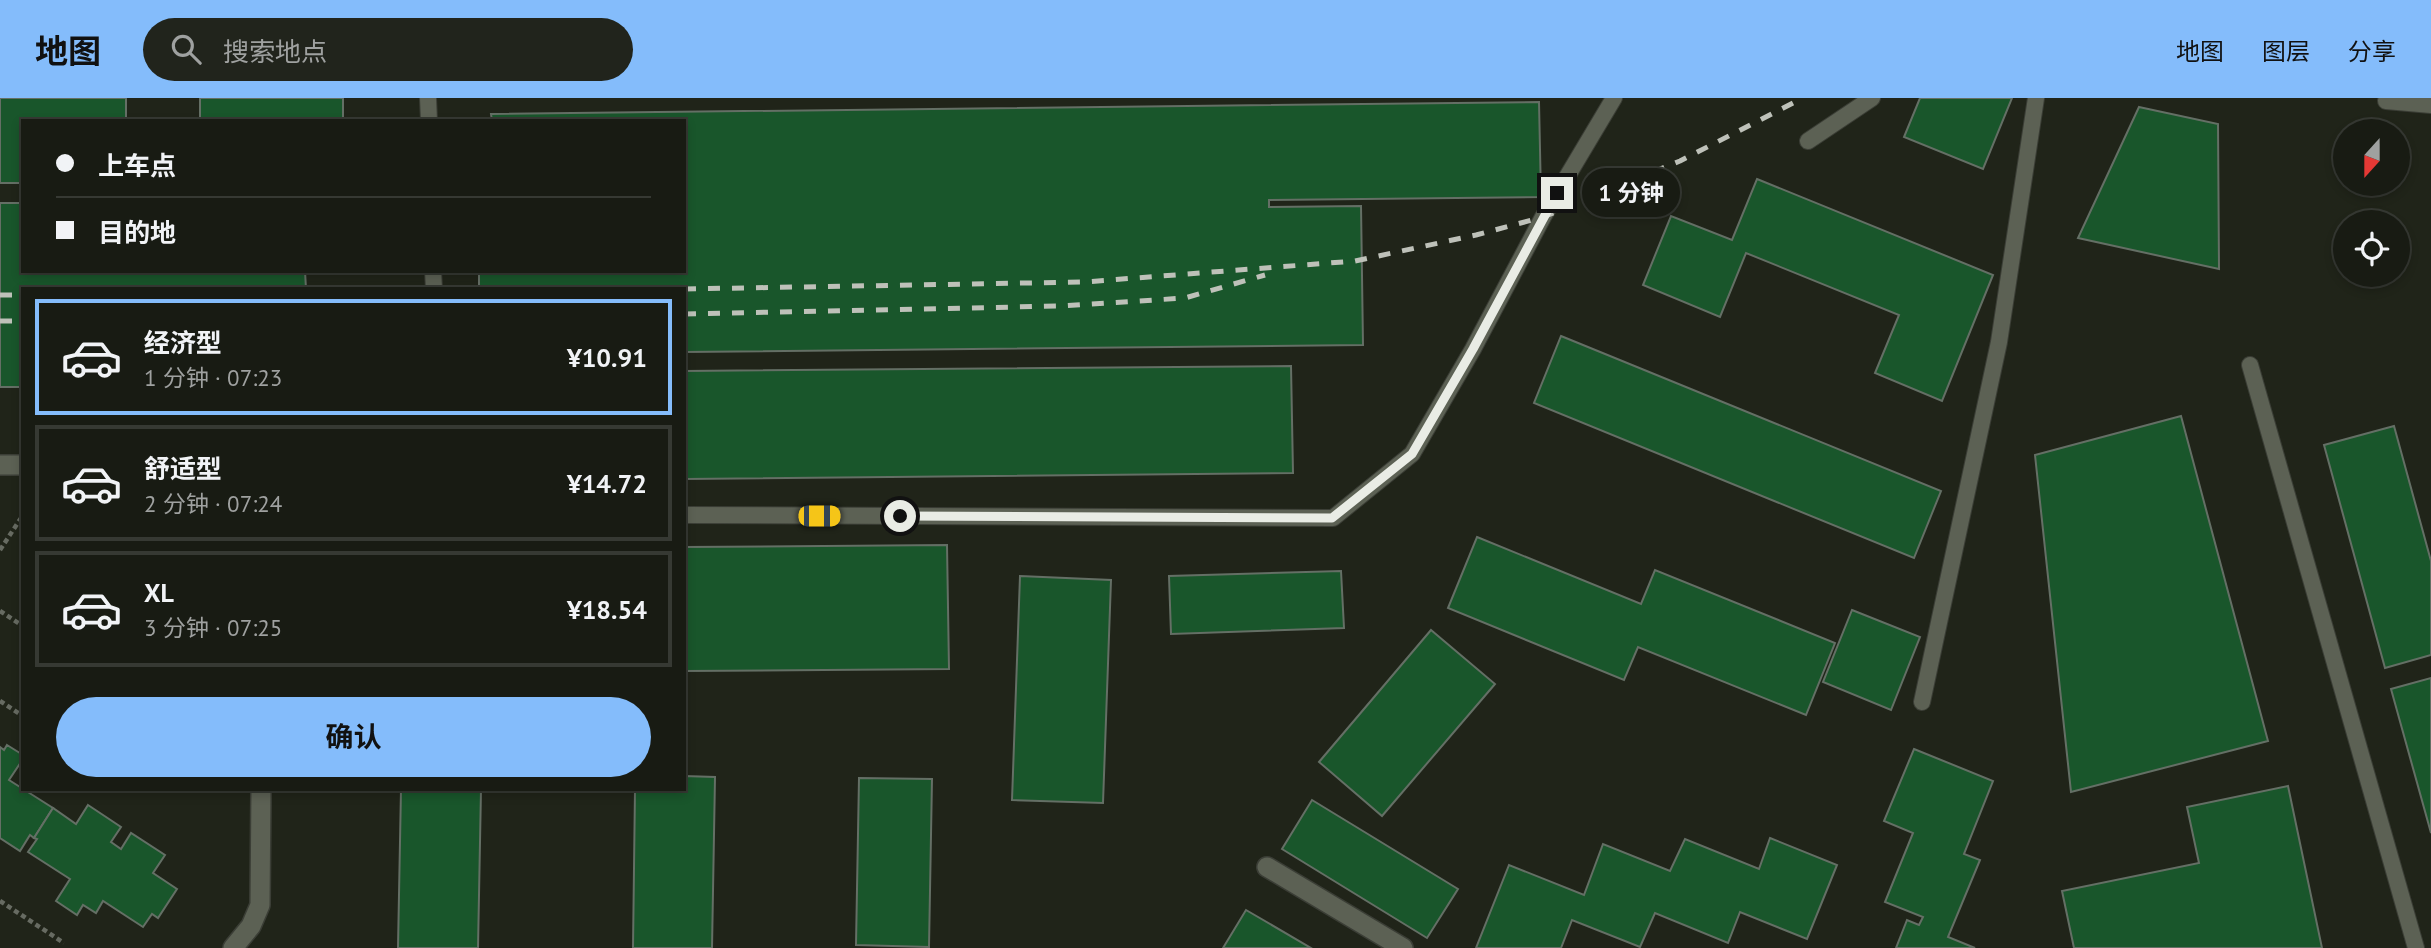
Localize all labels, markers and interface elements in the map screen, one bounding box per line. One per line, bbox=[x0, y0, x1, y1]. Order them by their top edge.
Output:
search box bbox=[143, 18, 633, 81]
text: 地图 bbox=[35, 29, 101, 72]
icon: search bbox=[167, 30, 205, 68]
text: 搜索地点 bbox=[223, 35, 327, 68]
text: 地图 bbox=[2176, 36, 2224, 67]
text: 图层 bbox=[2262, 36, 2310, 67]
text: 分享 bbox=[2348, 36, 2396, 67]
north arrow bbox=[2333, 119, 2410, 196]
map controls bbox=[2333, 119, 2410, 287]
text: 上车点 bbox=[98, 149, 176, 182]
callout: 1 分钟 bbox=[1582, 168, 1680, 217]
route end bbox=[1541, 177, 1573, 209]
text: 1 分钟 bbox=[1599, 178, 1663, 207]
button: locate bbox=[2333, 210, 2410, 287]
text: 目的地 bbox=[98, 216, 176, 249]
icon: car bbox=[60, 326, 123, 389]
text: 经济型 bbox=[144, 326, 222, 359]
text: ¥10.91 bbox=[567, 341, 647, 374]
text: 1 分钟 · 07:23 bbox=[144, 363, 282, 392]
icon: car bbox=[60, 452, 123, 515]
text: 舒适型 bbox=[144, 452, 222, 485]
text: ¥14.72 bbox=[567, 467, 647, 500]
text: 2 分钟 · 07:24 bbox=[144, 489, 282, 518]
route start bbox=[884, 500, 916, 532]
car bbox=[799, 506, 841, 527]
text: XL bbox=[144, 576, 174, 609]
icon: car bbox=[60, 578, 123, 641]
text: ¥18.54 bbox=[567, 593, 647, 626]
text: 3 分钟 · 07:25 bbox=[144, 613, 282, 642]
button: 确认 bbox=[56, 697, 651, 777]

